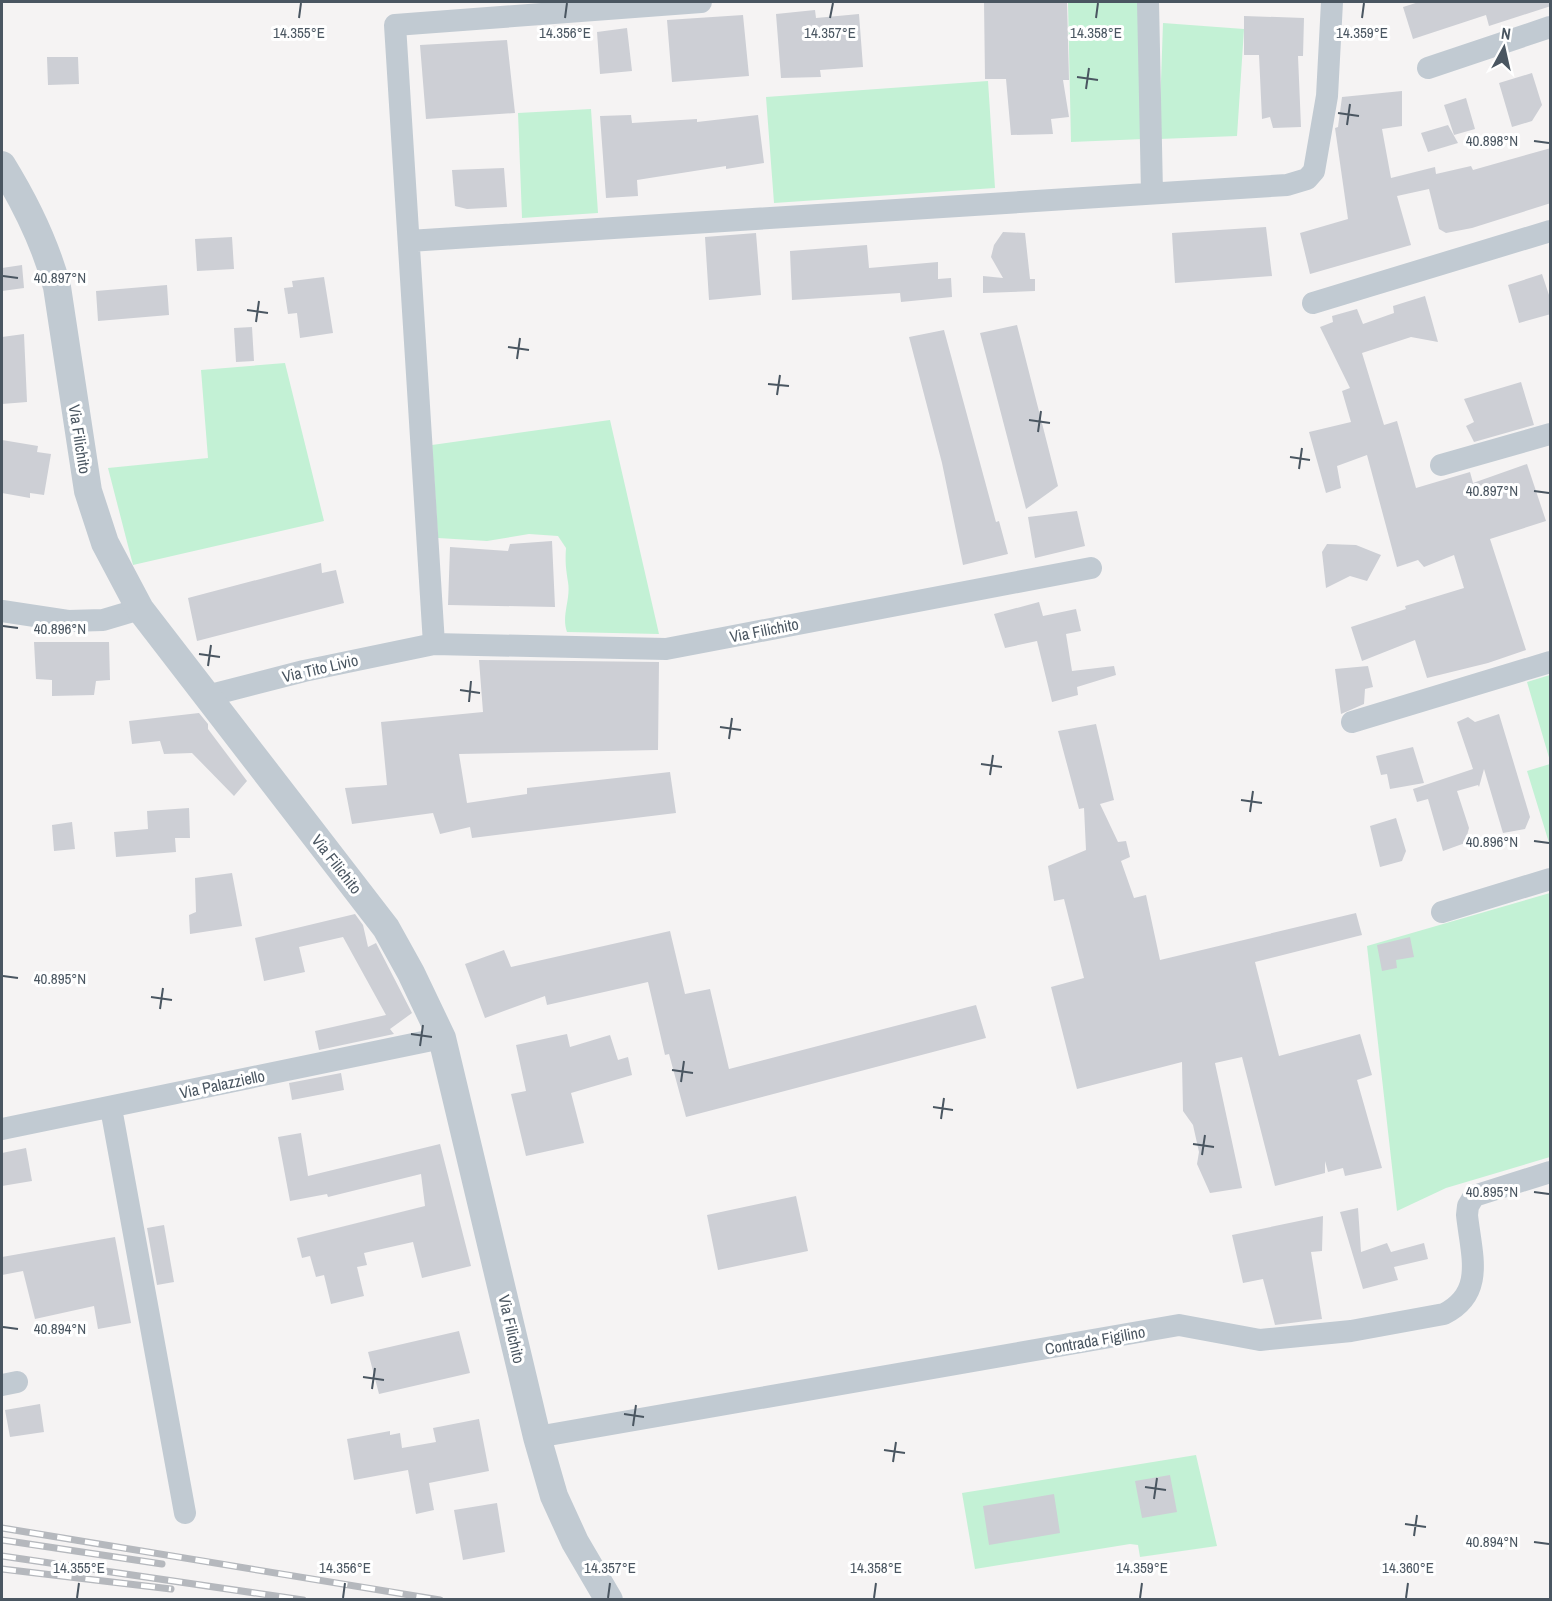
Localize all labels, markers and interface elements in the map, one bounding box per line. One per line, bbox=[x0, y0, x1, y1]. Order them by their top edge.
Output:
north arrow bbox=[1474, 18, 1534, 78]
text: 14.355°E bbox=[273, 22, 325, 43]
text: 14.356°E bbox=[539, 22, 591, 43]
text: 14.357°E bbox=[804, 22, 856, 43]
text: 14.358°E bbox=[1070, 22, 1122, 43]
text: 14.359°E bbox=[1336, 22, 1388, 43]
text: N bbox=[1500, 22, 1512, 45]
text: 40.898°N bbox=[1466, 130, 1518, 151]
text: 40.897°N bbox=[34, 267, 86, 288]
street label: Via Filichito bbox=[64, 403, 96, 475]
text: 40.897°N bbox=[1466, 480, 1518, 501]
street label: Via Filichito bbox=[728, 613, 800, 647]
text: 40.896°N bbox=[34, 618, 86, 639]
street label: Via Tito Livio bbox=[280, 649, 360, 687]
street label: Via Filichito bbox=[307, 830, 367, 898]
text: 40.896°N bbox=[1466, 831, 1518, 852]
text: 40.895°N bbox=[34, 968, 86, 989]
street label: Via Palazziello bbox=[177, 1064, 267, 1104]
text: 40.895°N bbox=[1466, 1181, 1518, 1202]
street label: Via Filichito bbox=[493, 1293, 531, 1365]
text: 40.894°N bbox=[34, 1318, 86, 1339]
street label: Contrada Figilino bbox=[1043, 1320, 1147, 1360]
text: 40.894°N bbox=[1466, 1531, 1518, 1552]
text: 14.355°E bbox=[53, 1557, 105, 1578]
text: 14.356°E bbox=[319, 1557, 371, 1578]
text: 14.357°E bbox=[584, 1557, 636, 1578]
text: 14.358°E bbox=[850, 1557, 902, 1578]
text: 14.359°E bbox=[1116, 1557, 1168, 1578]
text: 14.360°E bbox=[1382, 1557, 1434, 1578]

